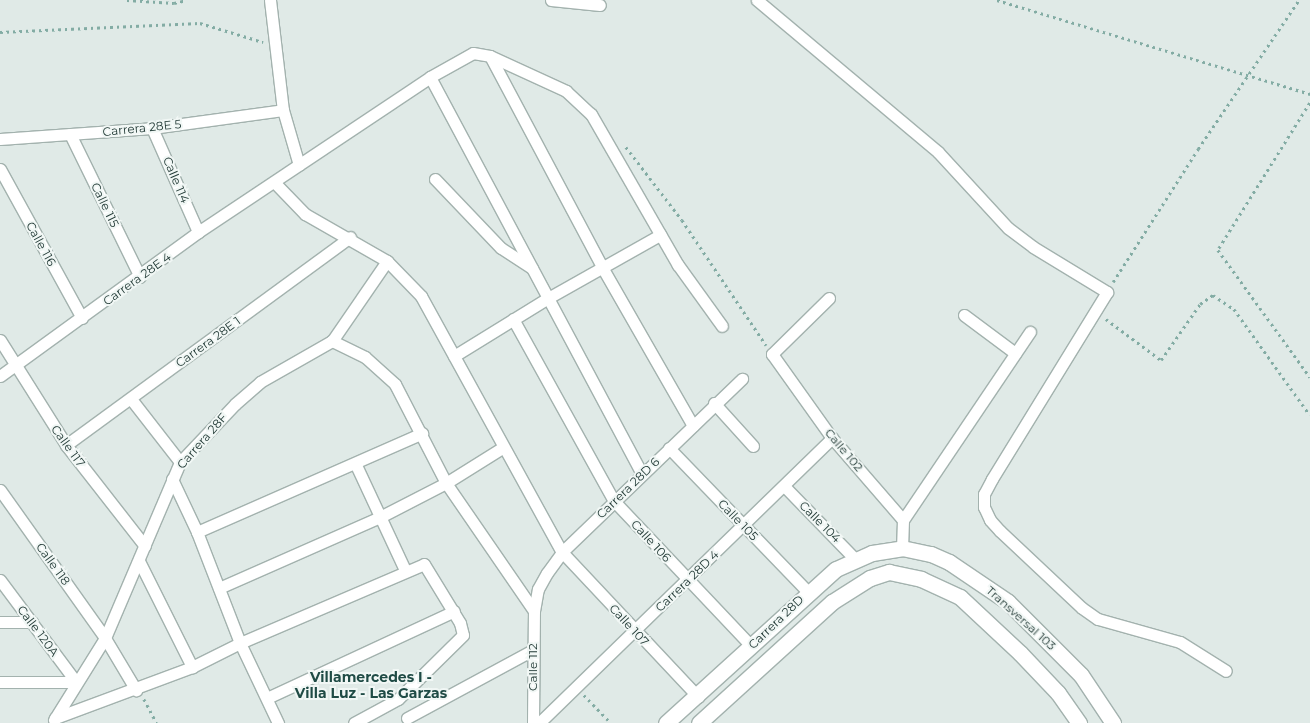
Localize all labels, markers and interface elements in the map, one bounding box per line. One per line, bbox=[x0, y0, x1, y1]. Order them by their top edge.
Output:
street label: Carrera 28E 5 bbox=[102, 117, 182, 139]
street label: Calle 114 bbox=[160, 155, 192, 205]
street label: Calle 115 bbox=[88, 180, 122, 230]
street label: Calle 116 bbox=[23, 219, 59, 269]
street label: Carrera 28E 4 bbox=[100, 250, 174, 308]
street label: Carrera 28E 1 bbox=[173, 314, 243, 370]
street label: Carrera 28F bbox=[174, 410, 230, 472]
street label: Calle 117 bbox=[48, 422, 88, 470]
street label: Calle 102 bbox=[822, 426, 866, 474]
street label: Carrera 28D 6 bbox=[594, 455, 662, 521]
street label: Calle 105 bbox=[715, 497, 761, 543]
street label: Calle 104 bbox=[796, 498, 844, 546]
street label: Calle 106 bbox=[628, 517, 674, 565]
street label: Calle 118 bbox=[33, 540, 73, 588]
street label: Carrera 28D 4 bbox=[652, 547, 722, 615]
street label: Transversal 103 bbox=[983, 583, 1059, 653]
street label: Carrera 28D bbox=[745, 592, 807, 652]
street label: Calle 107 bbox=[606, 601, 652, 649]
street label: Calle 120A bbox=[14, 603, 62, 659]
street label: Calle 112 bbox=[526, 643, 540, 691]
district label: Villamercedes I - Villa Luz - Las Garzas bbox=[295, 669, 447, 702]

